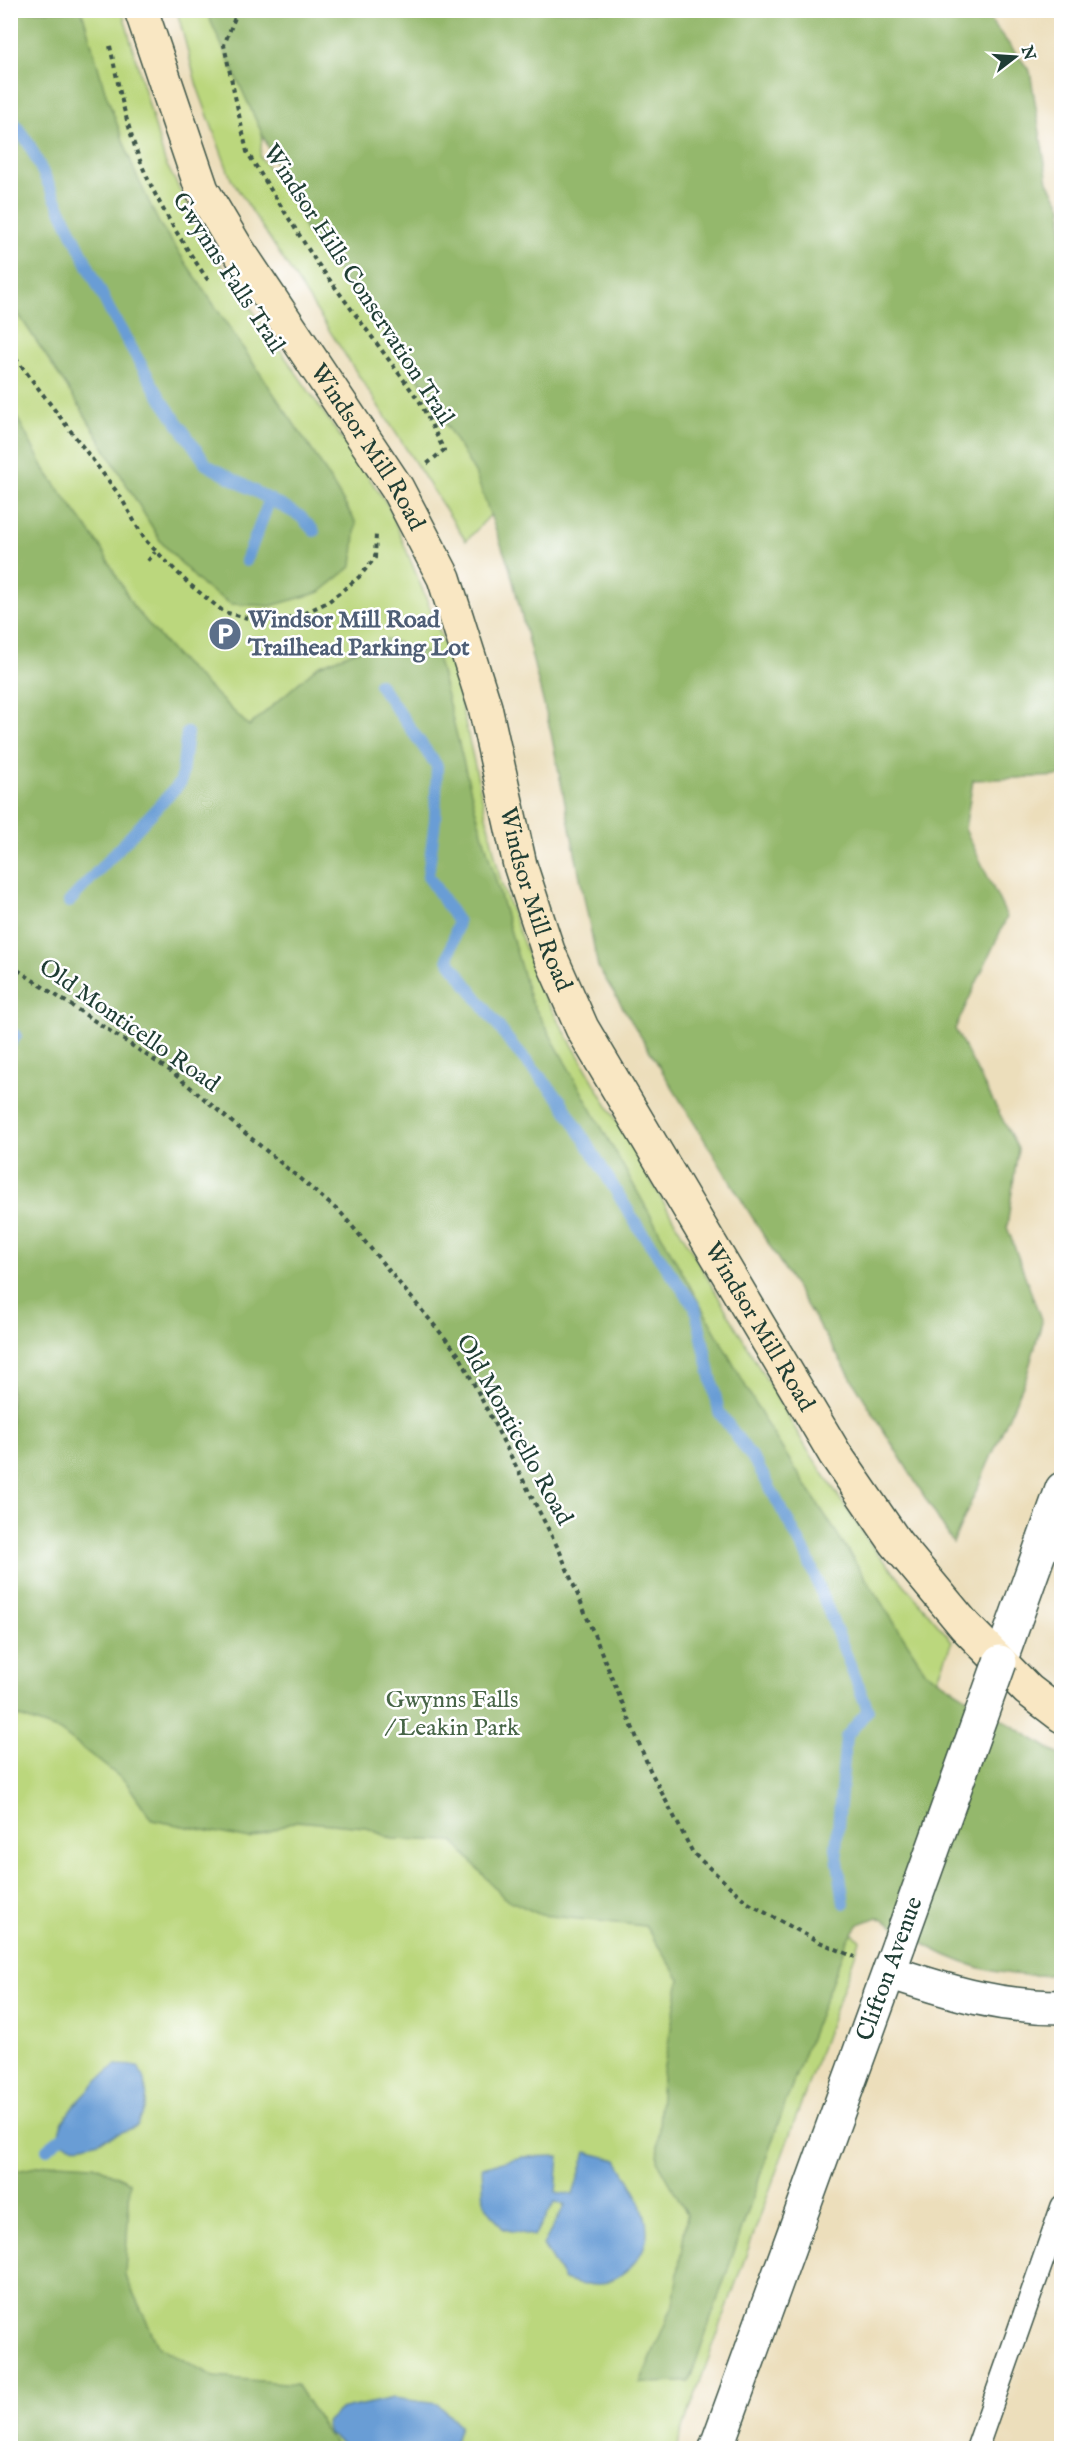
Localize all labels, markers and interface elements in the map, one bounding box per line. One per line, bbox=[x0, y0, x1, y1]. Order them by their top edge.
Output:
north arrow bbox=[985, 27, 1045, 87]
text: N bbox=[1016, 43, 1039, 63]
street label: Windsor Hills Conservation Trail bbox=[255, 138, 461, 432]
street label: Gwynns Falls Trail bbox=[164, 187, 292, 360]
street label: Windsor Mill Road bbox=[303, 358, 432, 536]
place label: Windsor Mill Road Trailhead Parking Lot bbox=[247, 605, 470, 664]
parking icon: Windsor Mill Road Trailhead Parking Lot bbox=[207, 616, 243, 652]
street label: Windsor Mill Road bbox=[492, 804, 579, 996]
street label: Old Monticello Road bbox=[33, 952, 226, 1100]
street label: Windsor Mill Road bbox=[697, 1236, 822, 1417]
street label: Old Monticello Road bbox=[449, 1329, 579, 1531]
park label: Gwynns Falls / Leakin Park bbox=[384, 1685, 520, 1744]
street label: Clifton Avenue bbox=[850, 1893, 930, 2045]

